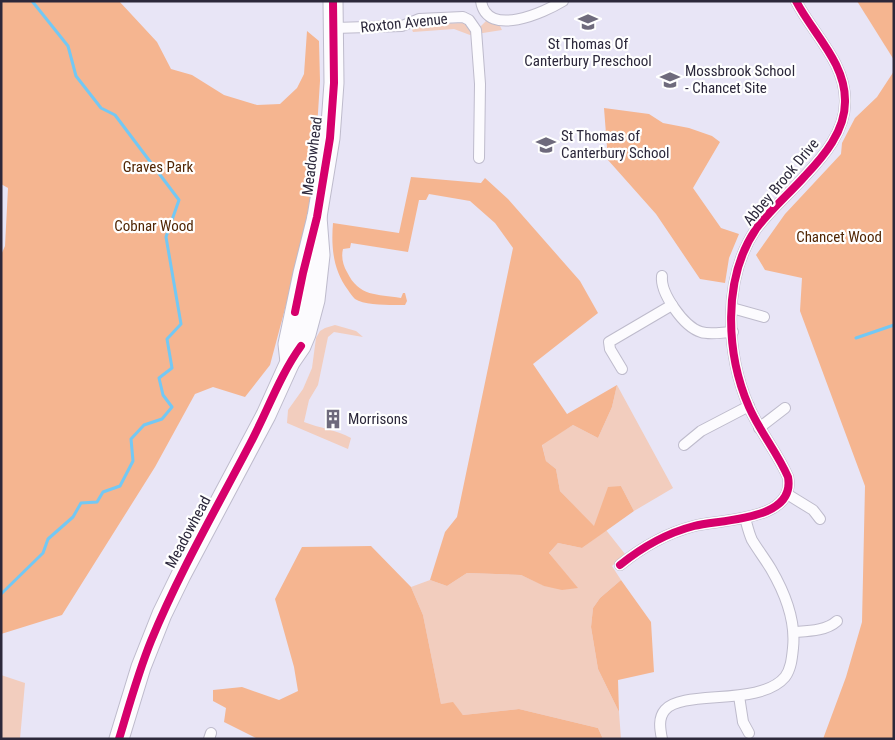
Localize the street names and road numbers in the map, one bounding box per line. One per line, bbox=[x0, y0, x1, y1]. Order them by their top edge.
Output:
street label: Roxton Avenue bbox=[359, 9, 449, 37]
street label: Meadowhead bbox=[298, 116, 326, 196]
street label: Abbey Brook Drive bbox=[739, 135, 823, 229]
street label: Meadowhead bbox=[161, 493, 215, 571]

